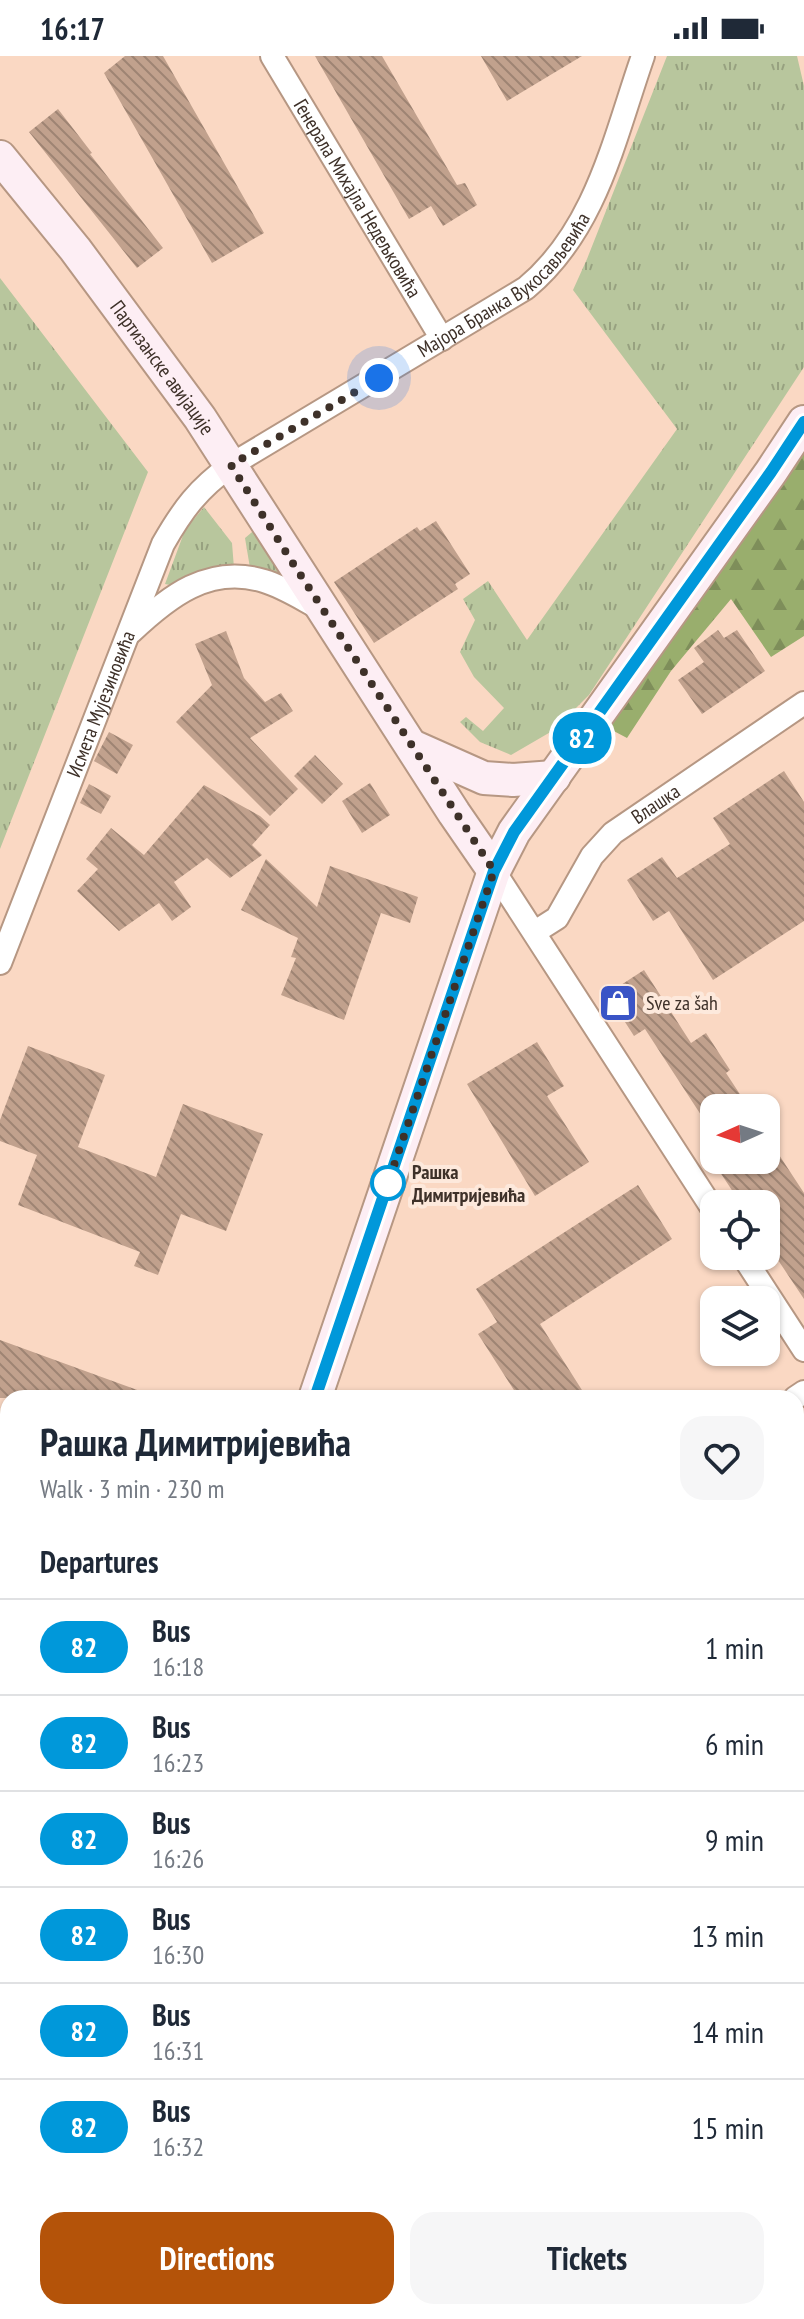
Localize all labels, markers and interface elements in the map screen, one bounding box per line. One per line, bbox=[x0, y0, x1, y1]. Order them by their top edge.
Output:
text: 16:17 bbox=[40, 9, 105, 48]
street label: Генерала Михајла Недељковића bbox=[288, 94, 427, 302]
street label: Мајора Бранка Вукосављевића bbox=[413, 208, 596, 363]
street label: Партизанске авијације bbox=[104, 295, 220, 440]
your location bbox=[359, 358, 399, 398]
street label: Исмета Мујезиновића bbox=[61, 627, 141, 781]
line badge: 82 bbox=[546, 712, 618, 764]
text: 82 bbox=[569, 719, 595, 756]
street label: Влашка bbox=[626, 778, 685, 830]
shop icon: Sve za šah bbox=[597, 982, 639, 1024]
place label: Sve za šah bbox=[646, 990, 718, 1016]
north arrow bbox=[700, 1094, 780, 1174]
map controls bbox=[700, 1094, 780, 1366]
place label: Рашка Димитријевића bbox=[412, 1159, 525, 1208]
marker: Рашка Димитријевића bbox=[371, 1166, 405, 1200]
button: locate bbox=[700, 1190, 780, 1270]
button: layers bbox=[700, 1286, 780, 1366]
button: heart bbox=[680, 1416, 764, 1500]
text: Рашка Димитријевића bbox=[40, 1417, 351, 1466]
text: Walk · 3 min · 230 m bbox=[40, 1472, 224, 1505]
text: Departures bbox=[40, 1542, 158, 1581]
text: Bus bbox=[152, 1611, 191, 1650]
text: 82 bbox=[71, 1628, 97, 1665]
text: 1 min bbox=[705, 1628, 764, 1667]
text: 16:18 bbox=[152, 1650, 204, 1683]
text: Bus bbox=[152, 1707, 191, 1746]
text: 82 bbox=[71, 1724, 97, 1761]
text: 6 min bbox=[705, 1724, 764, 1763]
text: 16:23 bbox=[152, 1746, 204, 1779]
text: Bus bbox=[152, 1803, 191, 1842]
text: 82 bbox=[71, 1820, 97, 1857]
text: 9 min bbox=[705, 1820, 764, 1859]
text: 16:26 bbox=[152, 1842, 204, 1875]
text: Bus bbox=[152, 1899, 191, 1938]
text: 82 bbox=[71, 1916, 97, 1953]
text: 13 min bbox=[691, 1916, 764, 1955]
text: 16:30 bbox=[152, 1938, 204, 1971]
text: Bus bbox=[152, 1995, 191, 2034]
text: 82 bbox=[71, 2012, 97, 2049]
text: 14 min bbox=[691, 2012, 764, 2051]
text: 16:31 bbox=[152, 2034, 204, 2067]
text: Bus bbox=[152, 2091, 191, 2130]
text: 82 bbox=[71, 2108, 97, 2145]
text: 15 min bbox=[691, 2108, 764, 2147]
text: 16:32 bbox=[152, 2130, 204, 2163]
button: Directions bbox=[40, 2212, 394, 2304]
button: Tickets bbox=[410, 2212, 764, 2304]

